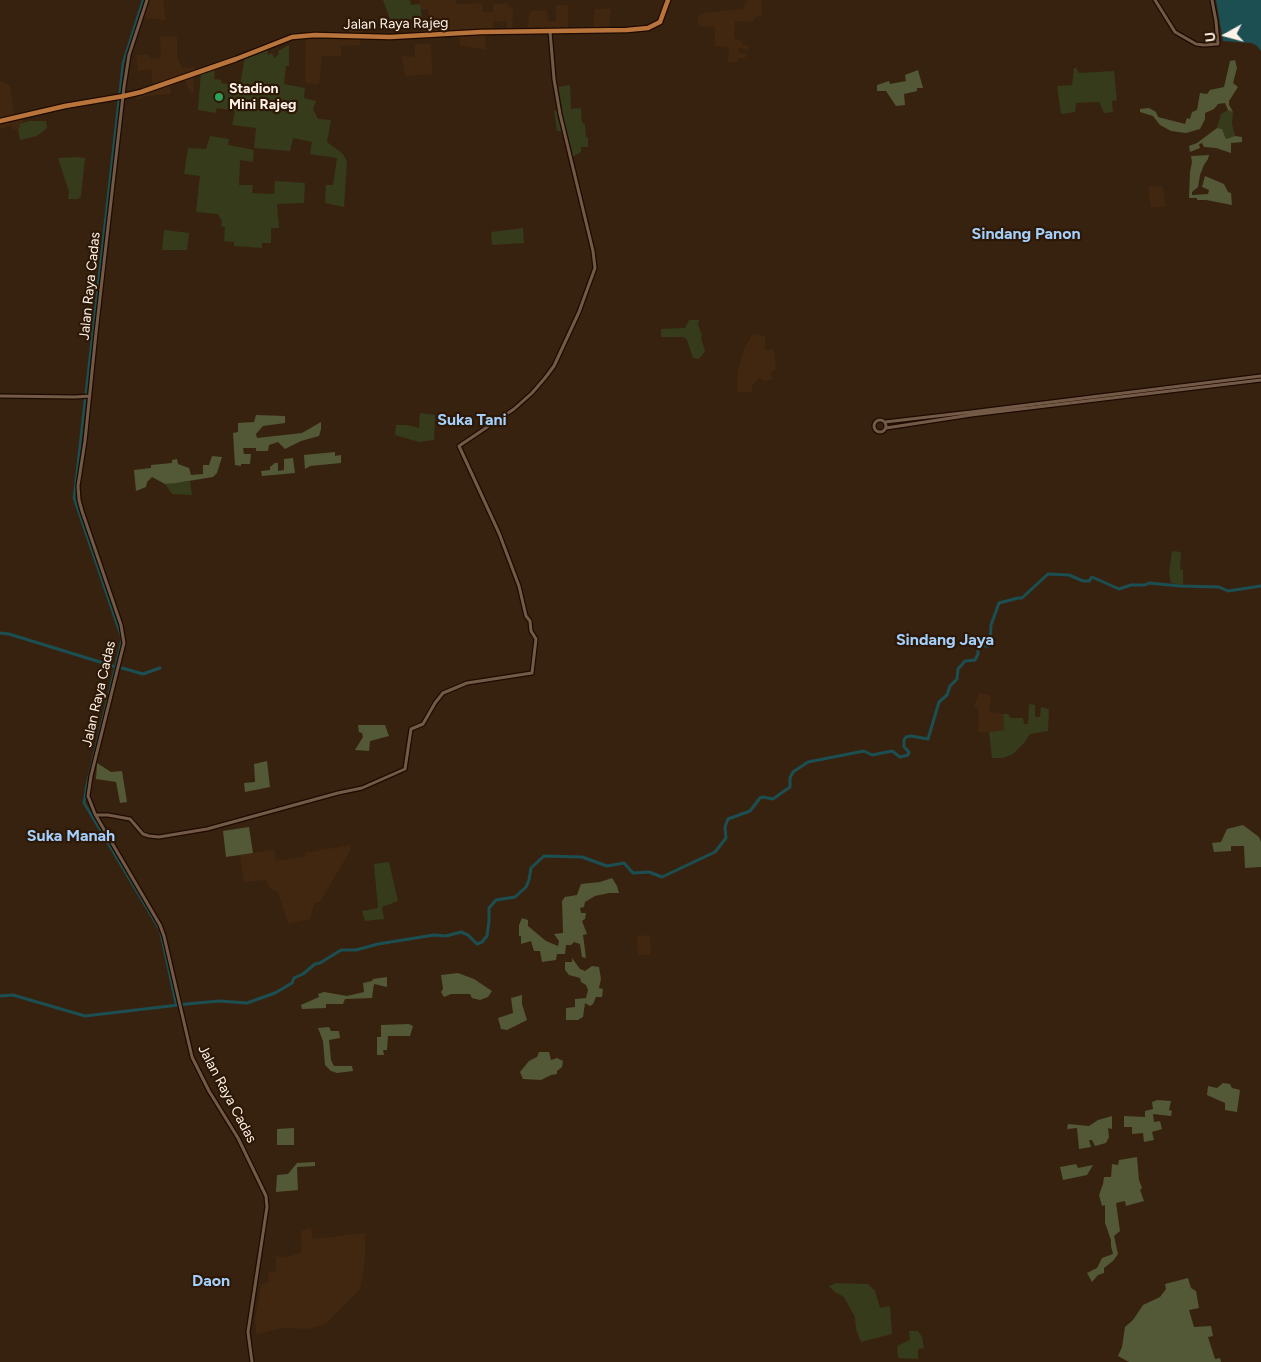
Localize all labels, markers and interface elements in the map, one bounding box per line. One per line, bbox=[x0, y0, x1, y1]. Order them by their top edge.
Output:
north arrow bbox=[1201, 10, 1251, 60]
street label: Jalan Raya Rajeg bbox=[343, 15, 449, 33]
text: U bbox=[1202, 31, 1220, 43]
place label: Stadion Mini Rajeg bbox=[229, 81, 296, 114]
marker: Stadion Mini Rajeg bbox=[213, 91, 225, 103]
district label: Sindang Panon bbox=[971, 224, 1081, 244]
street label: Jalan Raya Cadas bbox=[76, 231, 104, 341]
district label: Suka Tani bbox=[437, 410, 507, 430]
district label: Sindang Jaya bbox=[896, 630, 994, 650]
street label: Jalan Raya Cadas bbox=[79, 639, 119, 749]
district label: Suka Manah bbox=[27, 826, 115, 846]
street label: Jalan Raya Cadas bbox=[194, 1042, 260, 1146]
district label: Daon bbox=[192, 1271, 230, 1291]

